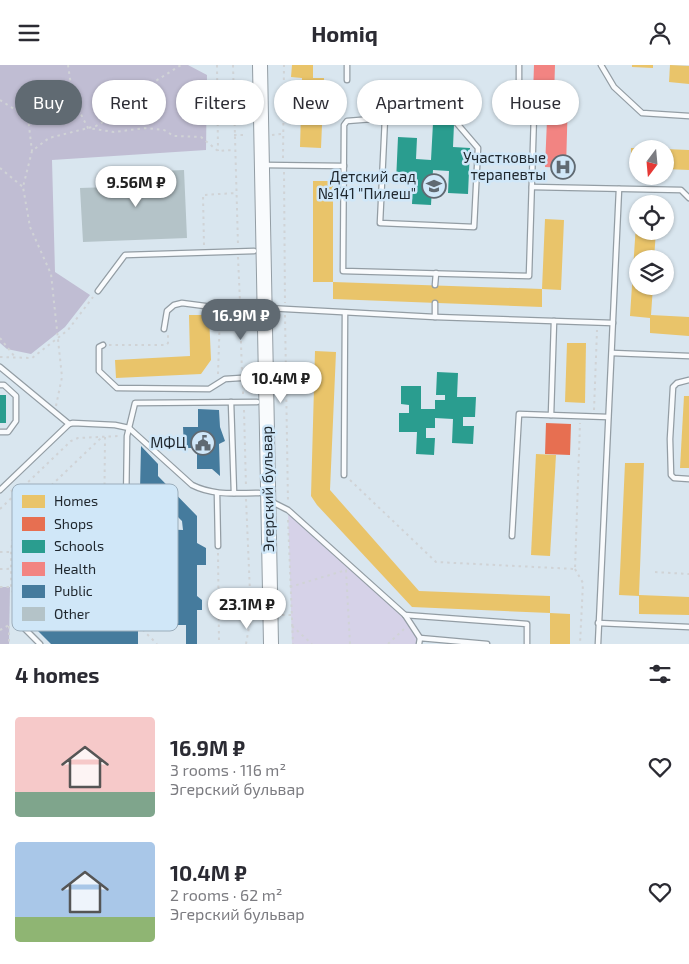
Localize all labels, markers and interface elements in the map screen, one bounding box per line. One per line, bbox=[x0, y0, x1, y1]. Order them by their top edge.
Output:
icon: menu bbox=[15, 19, 43, 47]
icon: person bbox=[646, 19, 674, 47]
text: Homiq bbox=[311, 20, 378, 46]
chip: Buy bbox=[15, 80, 82, 125]
chip: Rent bbox=[92, 80, 166, 125]
chip: Filters bbox=[176, 80, 264, 125]
chip: New bbox=[274, 80, 347, 125]
chip: Apartment bbox=[357, 80, 482, 125]
chip: House bbox=[492, 80, 579, 125]
north arrow bbox=[629, 140, 674, 185]
map controls bbox=[629, 140, 674, 295]
place label: Участковые терапевты bbox=[463, 148, 546, 183]
hospital icon: Участковые терапевты bbox=[550, 154, 576, 180]
pin: 9.56M ₽ bbox=[90, 165, 182, 208]
place label: Детский сад №141 "Пилеш" bbox=[318, 167, 416, 202]
text: 9.56M ₽ bbox=[106, 172, 166, 191]
school or university icon: Детский сад №141 "Пилеш" bbox=[421, 173, 447, 199]
button: locate bbox=[629, 195, 674, 240]
button: layers bbox=[629, 250, 674, 295]
pin: 16.9M ₽ bbox=[195, 299, 287, 341]
text: 16.9M ₽ bbox=[212, 305, 270, 324]
pin: 10.4M ₽ bbox=[235, 361, 327, 404]
text: 10.4M ₽ bbox=[252, 368, 310, 387]
street label: Эгерский бульвар bbox=[257, 426, 278, 552]
public building icon: МФЦ bbox=[190, 430, 216, 456]
place label: МФЦ bbox=[150, 433, 186, 451]
legend bbox=[12, 484, 178, 631]
text: Homes bbox=[54, 492, 98, 509]
text: Shops bbox=[54, 515, 93, 532]
text: Schools bbox=[54, 537, 104, 554]
text: Health bbox=[54, 560, 96, 577]
text: Public bbox=[54, 582, 93, 599]
pin: 23.1M ₽ bbox=[201, 587, 293, 630]
text: 23.1M ₽ bbox=[219, 594, 275, 613]
text: Other bbox=[54, 605, 90, 622]
icon: filters bbox=[646, 660, 674, 688]
text: 4 homes bbox=[15, 662, 99, 687]
text: 16.9M ₽ bbox=[170, 735, 245, 760]
icon: home bbox=[55, 737, 115, 797]
icon: heart bbox=[646, 753, 674, 781]
text: 3 rooms · 116 m² bbox=[170, 760, 286, 779]
text: Эгерский бульвар bbox=[170, 779, 305, 798]
text: 10.4M ₽ bbox=[170, 860, 247, 885]
icon: home bbox=[55, 862, 115, 922]
icon: heart bbox=[646, 878, 674, 906]
text: 2 rooms · 62 m² bbox=[170, 885, 282, 904]
text: Эгерский бульвар bbox=[170, 904, 305, 923]

